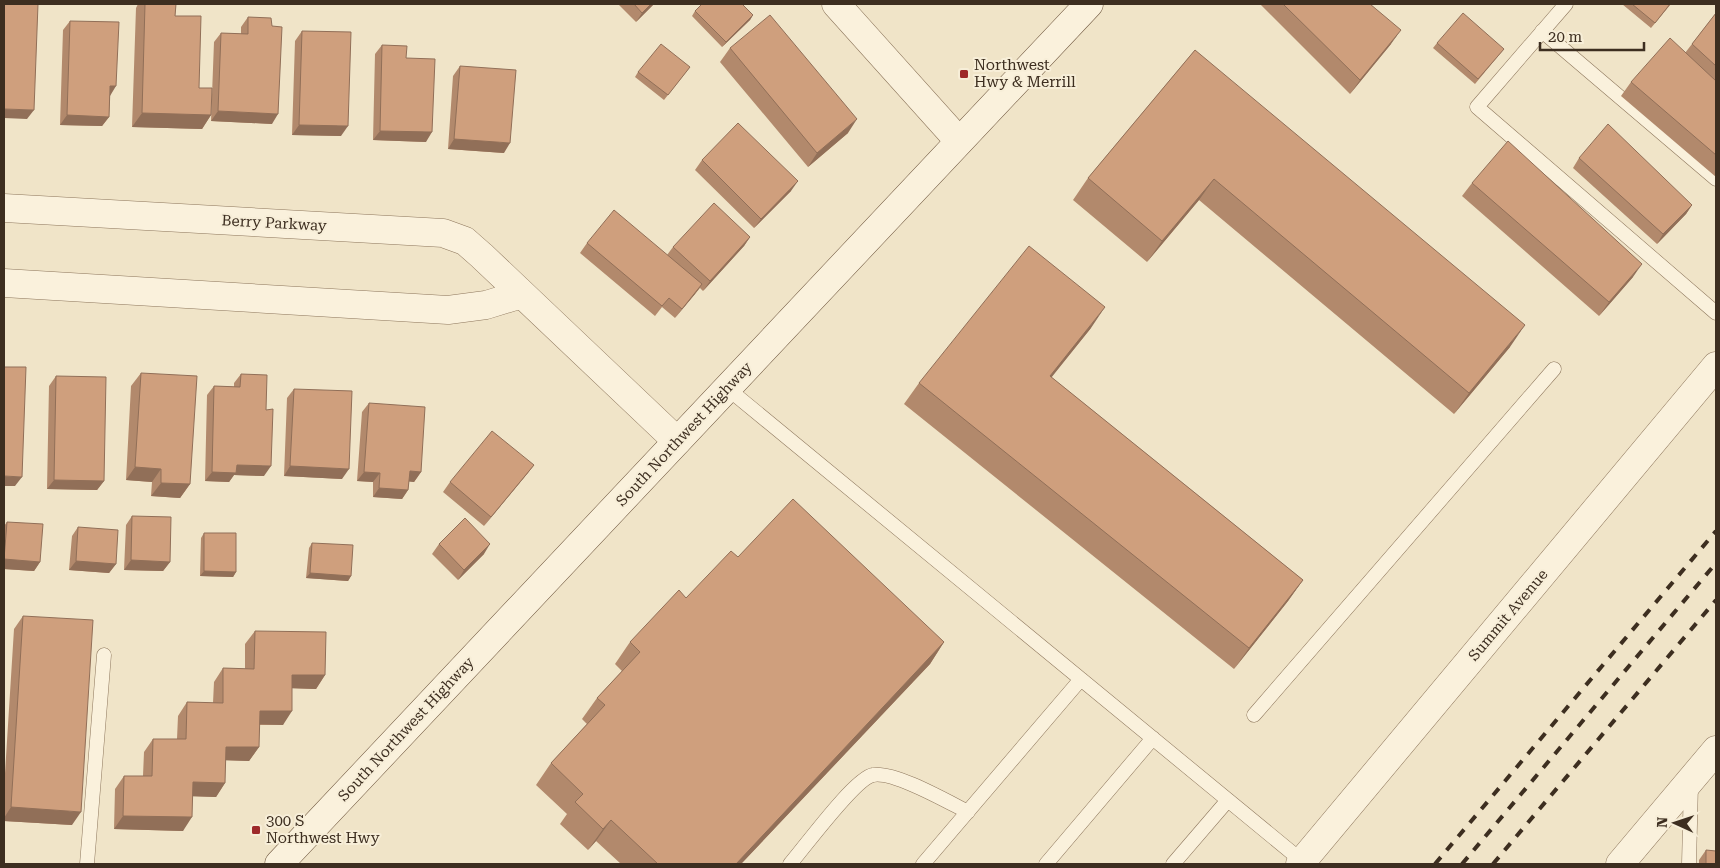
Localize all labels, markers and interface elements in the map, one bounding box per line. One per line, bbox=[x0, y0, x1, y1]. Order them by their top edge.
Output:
scale bar bbox=[1540, 20, 1644, 52]
text: 20 m bbox=[1548, 28, 1583, 46]
place label: Northwest Hwy & Merrill bbox=[974, 56, 1076, 91]
marker: Northwest Hwy & Merrill bbox=[958, 68, 970, 80]
street label: Berry Parkway bbox=[221, 211, 327, 235]
street label: South Northwest Highway bbox=[612, 358, 756, 510]
street label: Summit Avenue bbox=[1464, 566, 1552, 664]
street label: South Northwest Highway bbox=[334, 653, 478, 805]
north arrow bbox=[1650, 798, 1700, 848]
place label: 300 S Northwest Hwy bbox=[266, 812, 380, 847]
text: N bbox=[1654, 816, 1670, 828]
marker: 300 S Northwest Hwy bbox=[250, 824, 262, 836]

